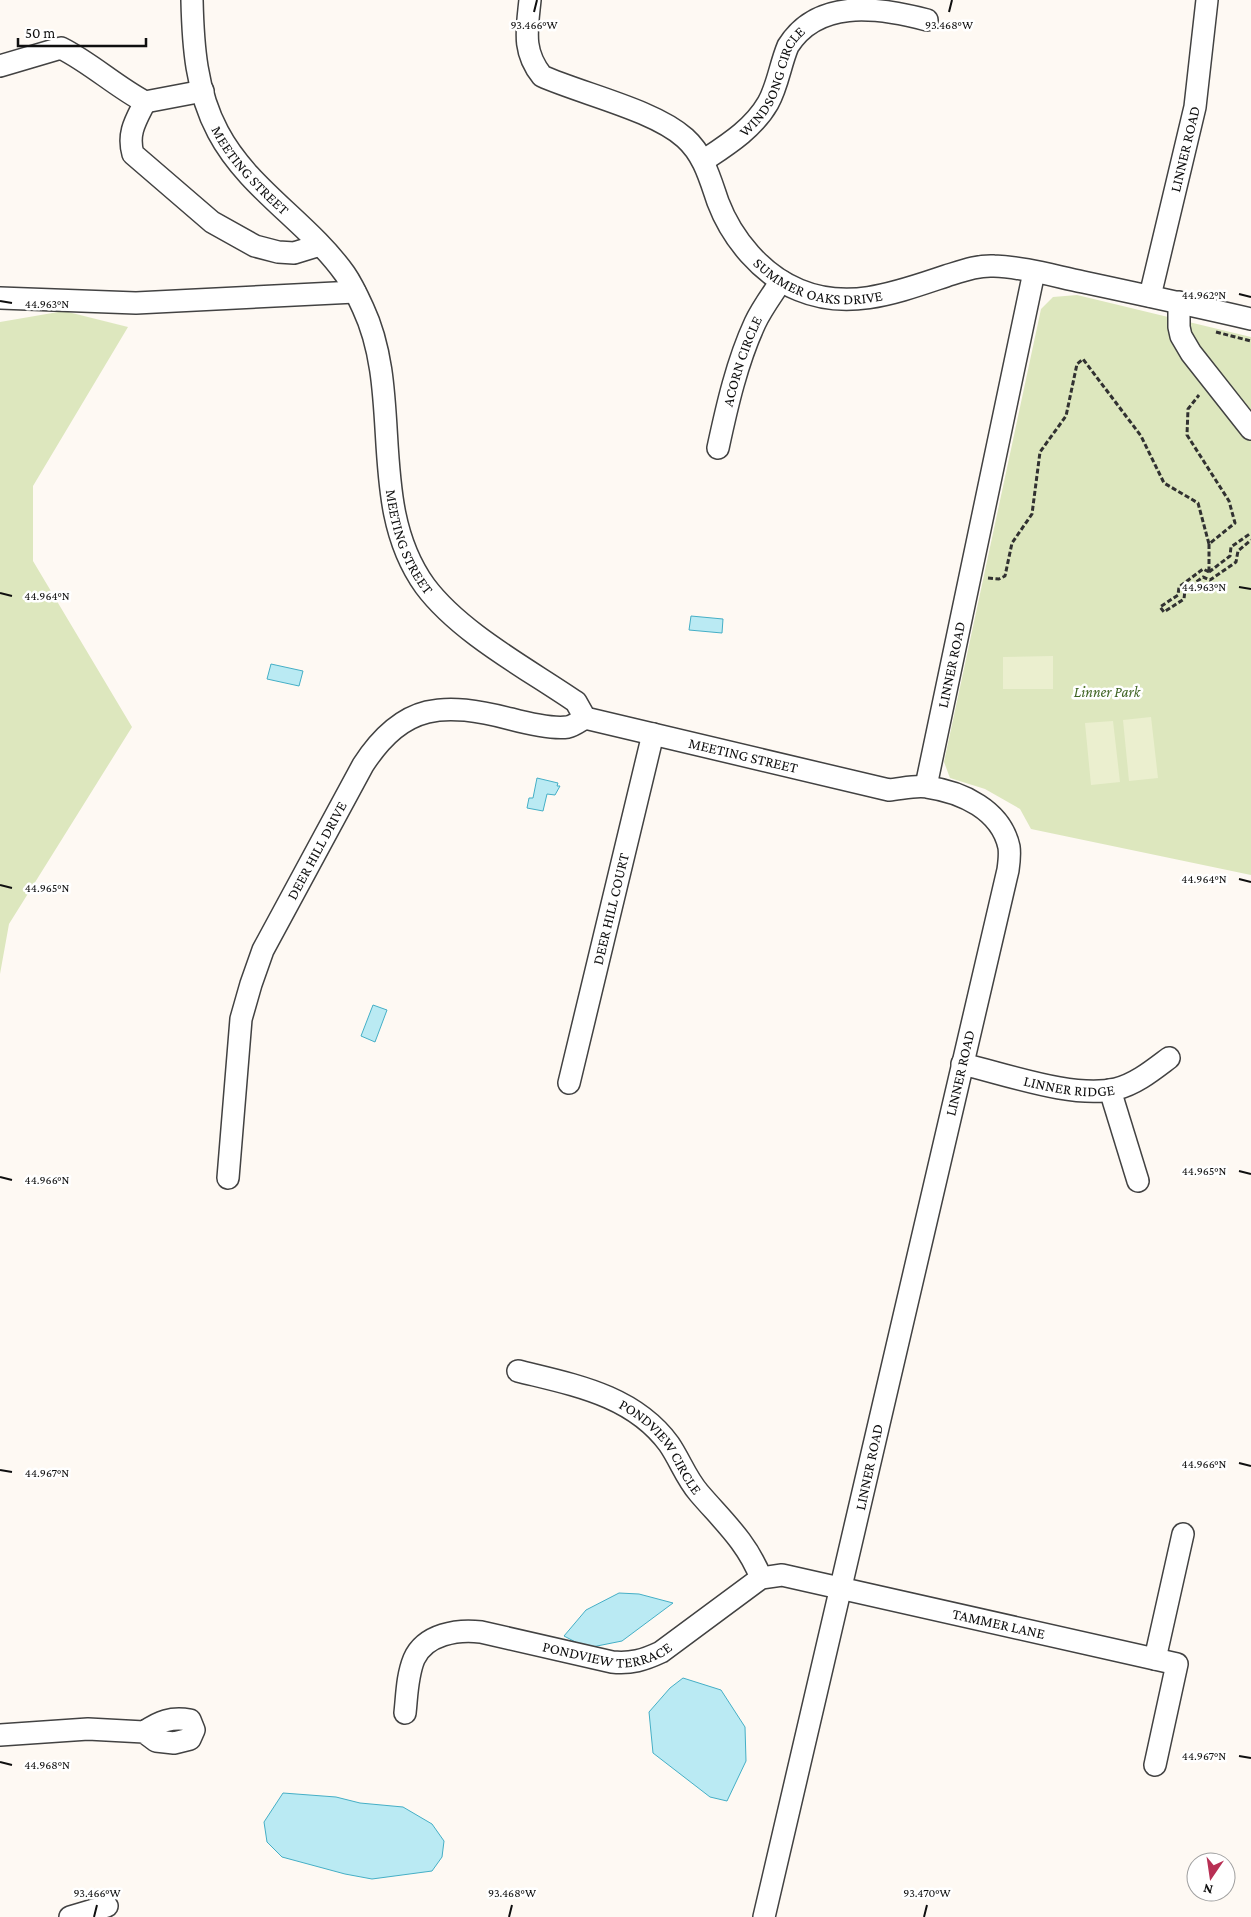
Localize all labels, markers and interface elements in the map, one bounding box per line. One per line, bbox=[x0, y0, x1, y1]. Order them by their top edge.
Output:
scale bar bbox=[18, 15, 145, 47]
text: 93.466°W bbox=[510, 18, 558, 32]
text: 93.468°W bbox=[925, 18, 973, 32]
street label: WINDSONG CIRCLE bbox=[736, 23, 808, 140]
text: 50 m bbox=[25, 25, 55, 41]
street label: LINNER ROAD bbox=[1167, 105, 1203, 194]
street label: MEETING STREET bbox=[208, 123, 292, 218]
street label: SUMMER OAKS DRIVE bbox=[750, 255, 884, 307]
text: 44.962°N bbox=[1182, 288, 1226, 302]
text: 44.963°N bbox=[25, 297, 69, 311]
street label: ACORN CIRCLE bbox=[720, 314, 765, 408]
street label: MEETING STREET bbox=[383, 488, 436, 597]
text: 44.963°N bbox=[1182, 580, 1226, 594]
text: 44.964°N bbox=[24, 589, 70, 603]
street label: LINNER ROAD bbox=[935, 620, 968, 709]
park label: Linner Park bbox=[1074, 684, 1142, 700]
street label: MEETING STREET bbox=[687, 735, 799, 776]
street label: DEER HILL DRIVE bbox=[284, 799, 350, 902]
street label: DEER HILL COURT bbox=[590, 852, 632, 966]
text: 44.964°N bbox=[1181, 872, 1227, 886]
text: 44.965°N bbox=[25, 881, 69, 895]
street label: LINNER ROAD bbox=[942, 1028, 978, 1118]
street label: LINNER RIDGE bbox=[1022, 1073, 1116, 1099]
text: 44.965°N bbox=[1182, 1164, 1226, 1178]
text: 44.966°N bbox=[25, 1173, 70, 1187]
street label: PONDVIEW CIRCLE bbox=[616, 1396, 705, 1497]
street label: LINNER ROAD bbox=[852, 1422, 886, 1512]
text: 44.966°N bbox=[1182, 1457, 1227, 1471]
text: 44.967°N bbox=[25, 1466, 69, 1480]
street label: TAMMER LANE bbox=[951, 1606, 1047, 1642]
street label: PONDVIEW TERRACE bbox=[541, 1638, 675, 1671]
text: 44.967°N bbox=[1182, 1749, 1226, 1763]
text: 44.968°N bbox=[24, 1758, 70, 1772]
north arrow bbox=[1186, 1852, 1236, 1902]
text: N bbox=[1201, 1881, 1215, 1899]
text: 93.466°W bbox=[73, 1886, 121, 1900]
text: 93.468°W bbox=[488, 1886, 536, 1900]
text: 93.470°W bbox=[903, 1886, 951, 1900]

